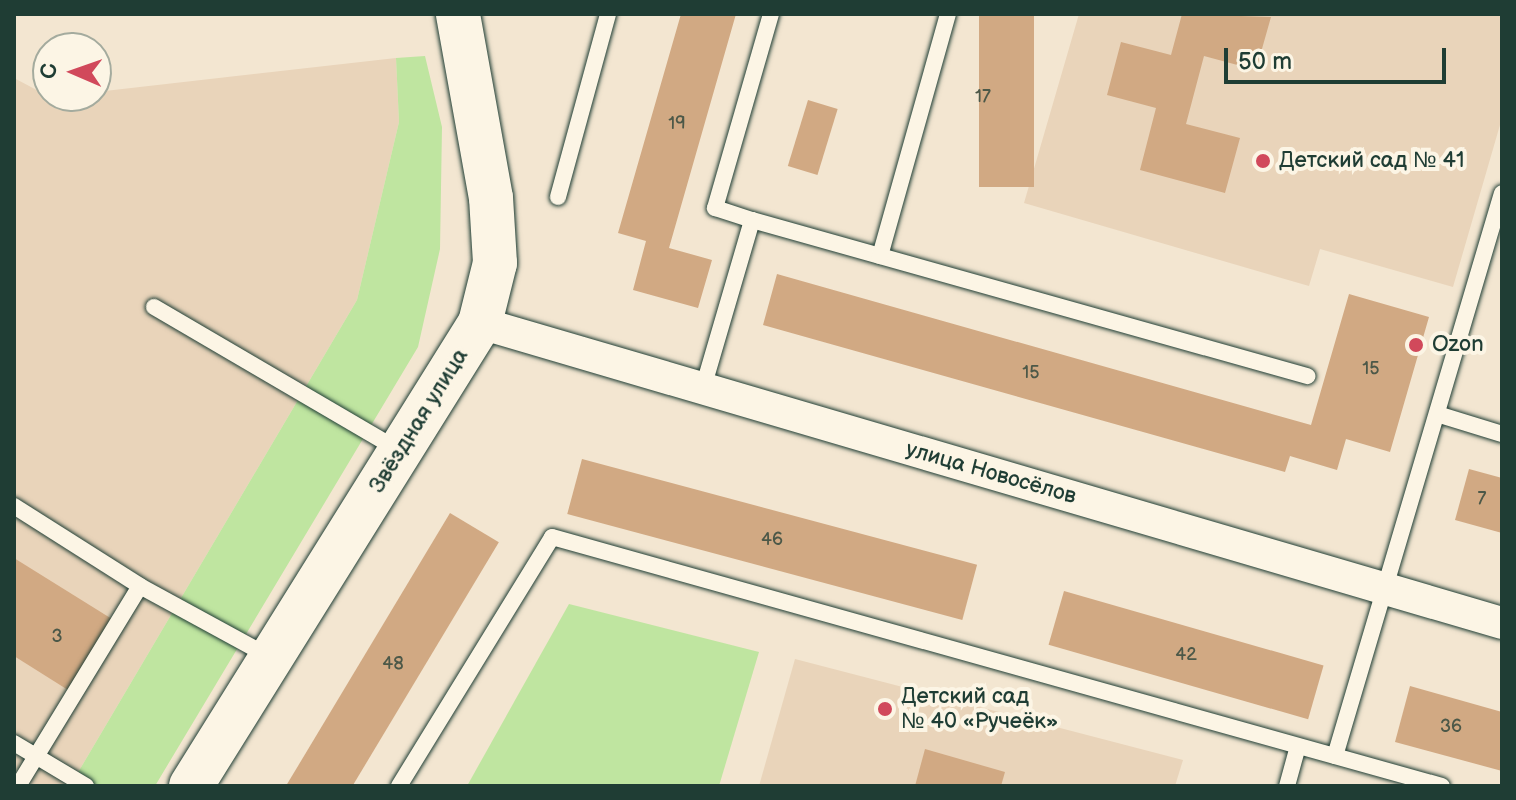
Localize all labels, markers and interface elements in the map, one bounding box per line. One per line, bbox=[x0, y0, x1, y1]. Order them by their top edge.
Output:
north arrow bbox=[32, 32, 112, 112]
scale bar bbox=[1228, 32, 1450, 82]
text: 50 m bbox=[1238, 47, 1292, 76]
text: С bbox=[36, 63, 63, 79]
house number: 17 bbox=[975, 86, 991, 108]
house number: 19 bbox=[668, 113, 686, 135]
place label: Детский сад № 41 bbox=[1279, 148, 1464, 174]
marker: Детский сад № 41 bbox=[1254, 152, 1272, 170]
place label: Ozon bbox=[1432, 332, 1484, 358]
marker: Ozon bbox=[1407, 336, 1425, 354]
street label: Звёздная улица bbox=[364, 344, 474, 498]
house number: 15 bbox=[1362, 358, 1380, 380]
house number: 15 bbox=[1022, 362, 1040, 384]
street label: улица Новосёлов bbox=[903, 436, 1079, 510]
house number: 7 bbox=[1478, 488, 1486, 510]
house number: 46 bbox=[761, 529, 783, 551]
house number: 3 bbox=[51, 626, 63, 648]
house number: 42 bbox=[1175, 644, 1197, 666]
house number: 48 bbox=[382, 653, 404, 675]
place label: Детский сад № 40 «Ручеёк» bbox=[901, 683, 1058, 734]
marker: Детский сад № 40 «Ручеёк» bbox=[876, 700, 894, 718]
house number: 36 bbox=[1440, 716, 1462, 738]

